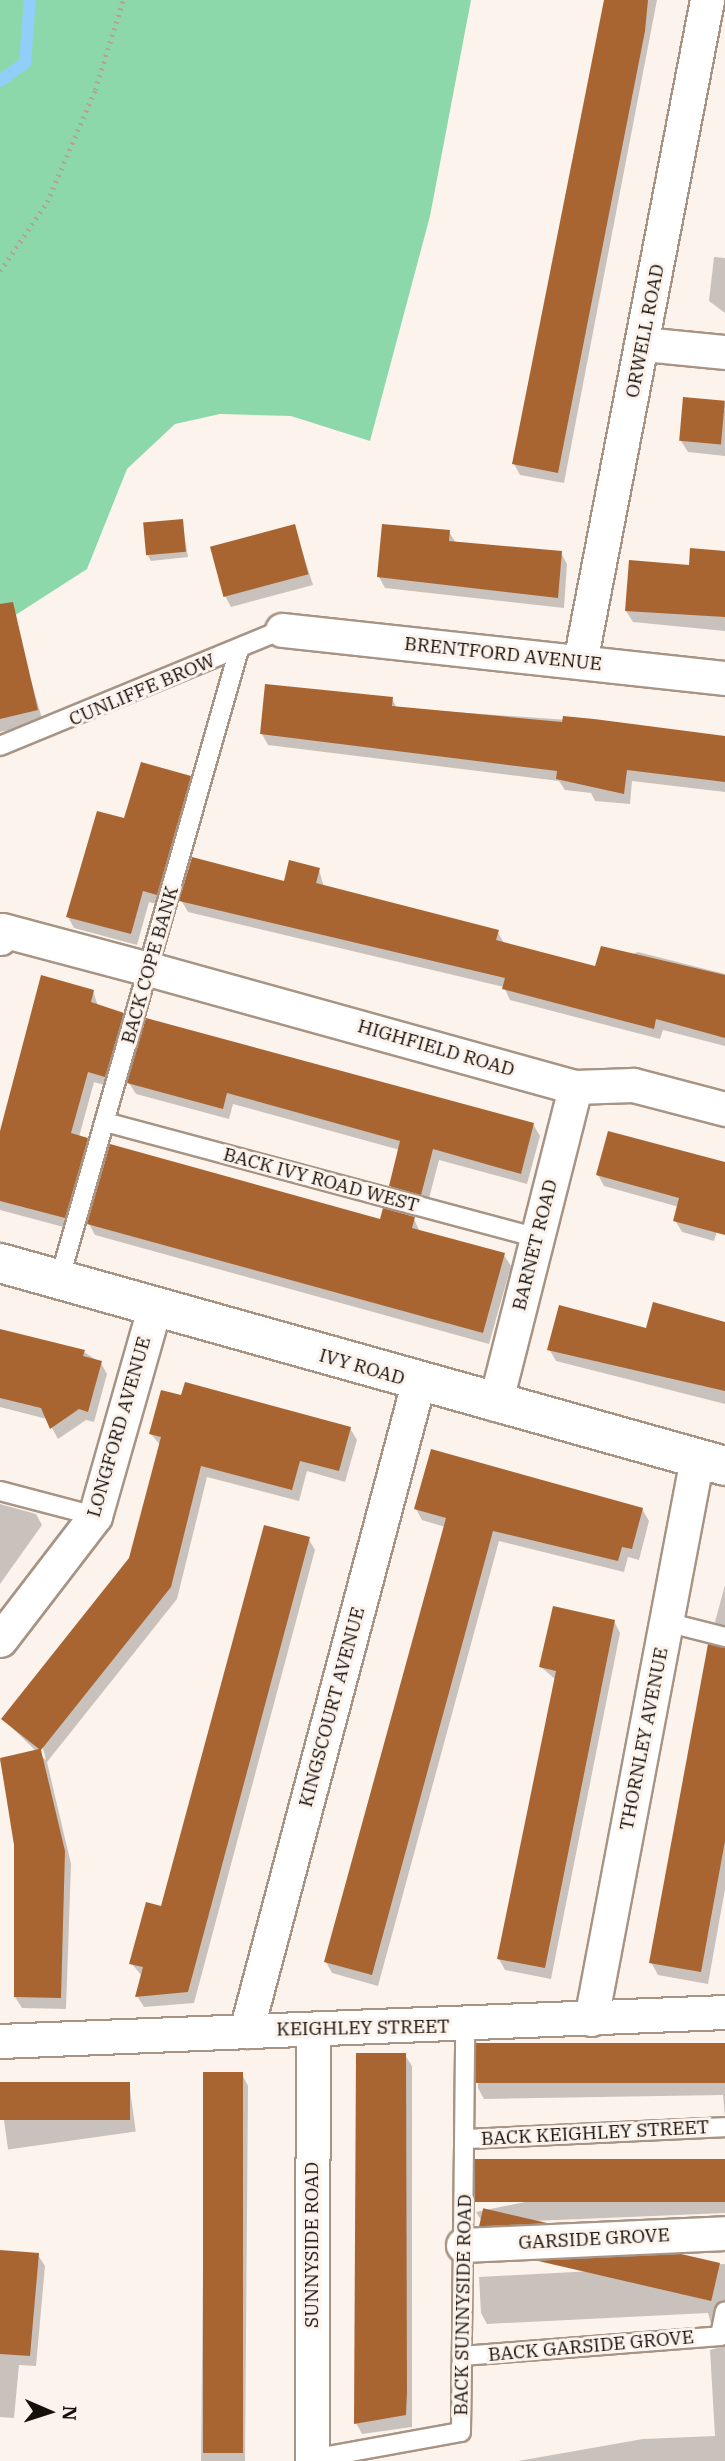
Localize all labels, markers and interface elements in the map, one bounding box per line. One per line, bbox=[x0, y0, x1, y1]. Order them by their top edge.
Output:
street label: ORWELL ROAD bbox=[621, 262, 669, 400]
street label: BRENTFORD AVENUE bbox=[403, 632, 603, 676]
street label: CUNLIFFE BROW bbox=[66, 649, 218, 731]
street label: BACK COPE BANK bbox=[117, 884, 183, 1046]
street label: HIGHFIELD ROAD bbox=[355, 1015, 517, 1081]
street label: BACK IVY ROAD WEST bbox=[221, 1143, 421, 1217]
street label: BARNET ROAD bbox=[508, 1177, 562, 1313]
street label: LONGFORD AVENUE bbox=[82, 1334, 156, 1520]
street label: IVY ROAD bbox=[317, 1344, 407, 1390]
street label: KINGSCOURT AVENUE bbox=[294, 1604, 370, 1810]
street label: THORNLEY AVENUE bbox=[615, 1646, 673, 1832]
street label: KEIGHLEY STREET bbox=[276, 2015, 450, 2041]
street label: BACK KEIGHLEY STREET bbox=[480, 2116, 710, 2150]
street label: SUNNYSIDE ROAD bbox=[301, 2162, 323, 2328]
street label: BACK SUNNYSIDE ROAD bbox=[450, 2194, 476, 2416]
street label: GARSIDE GROVE bbox=[518, 2224, 670, 2254]
street label: BACK GARSIDE GROVE bbox=[487, 2326, 695, 2366]
north arrow bbox=[14, 2377, 84, 2447]
text: N bbox=[58, 2405, 82, 2421]

